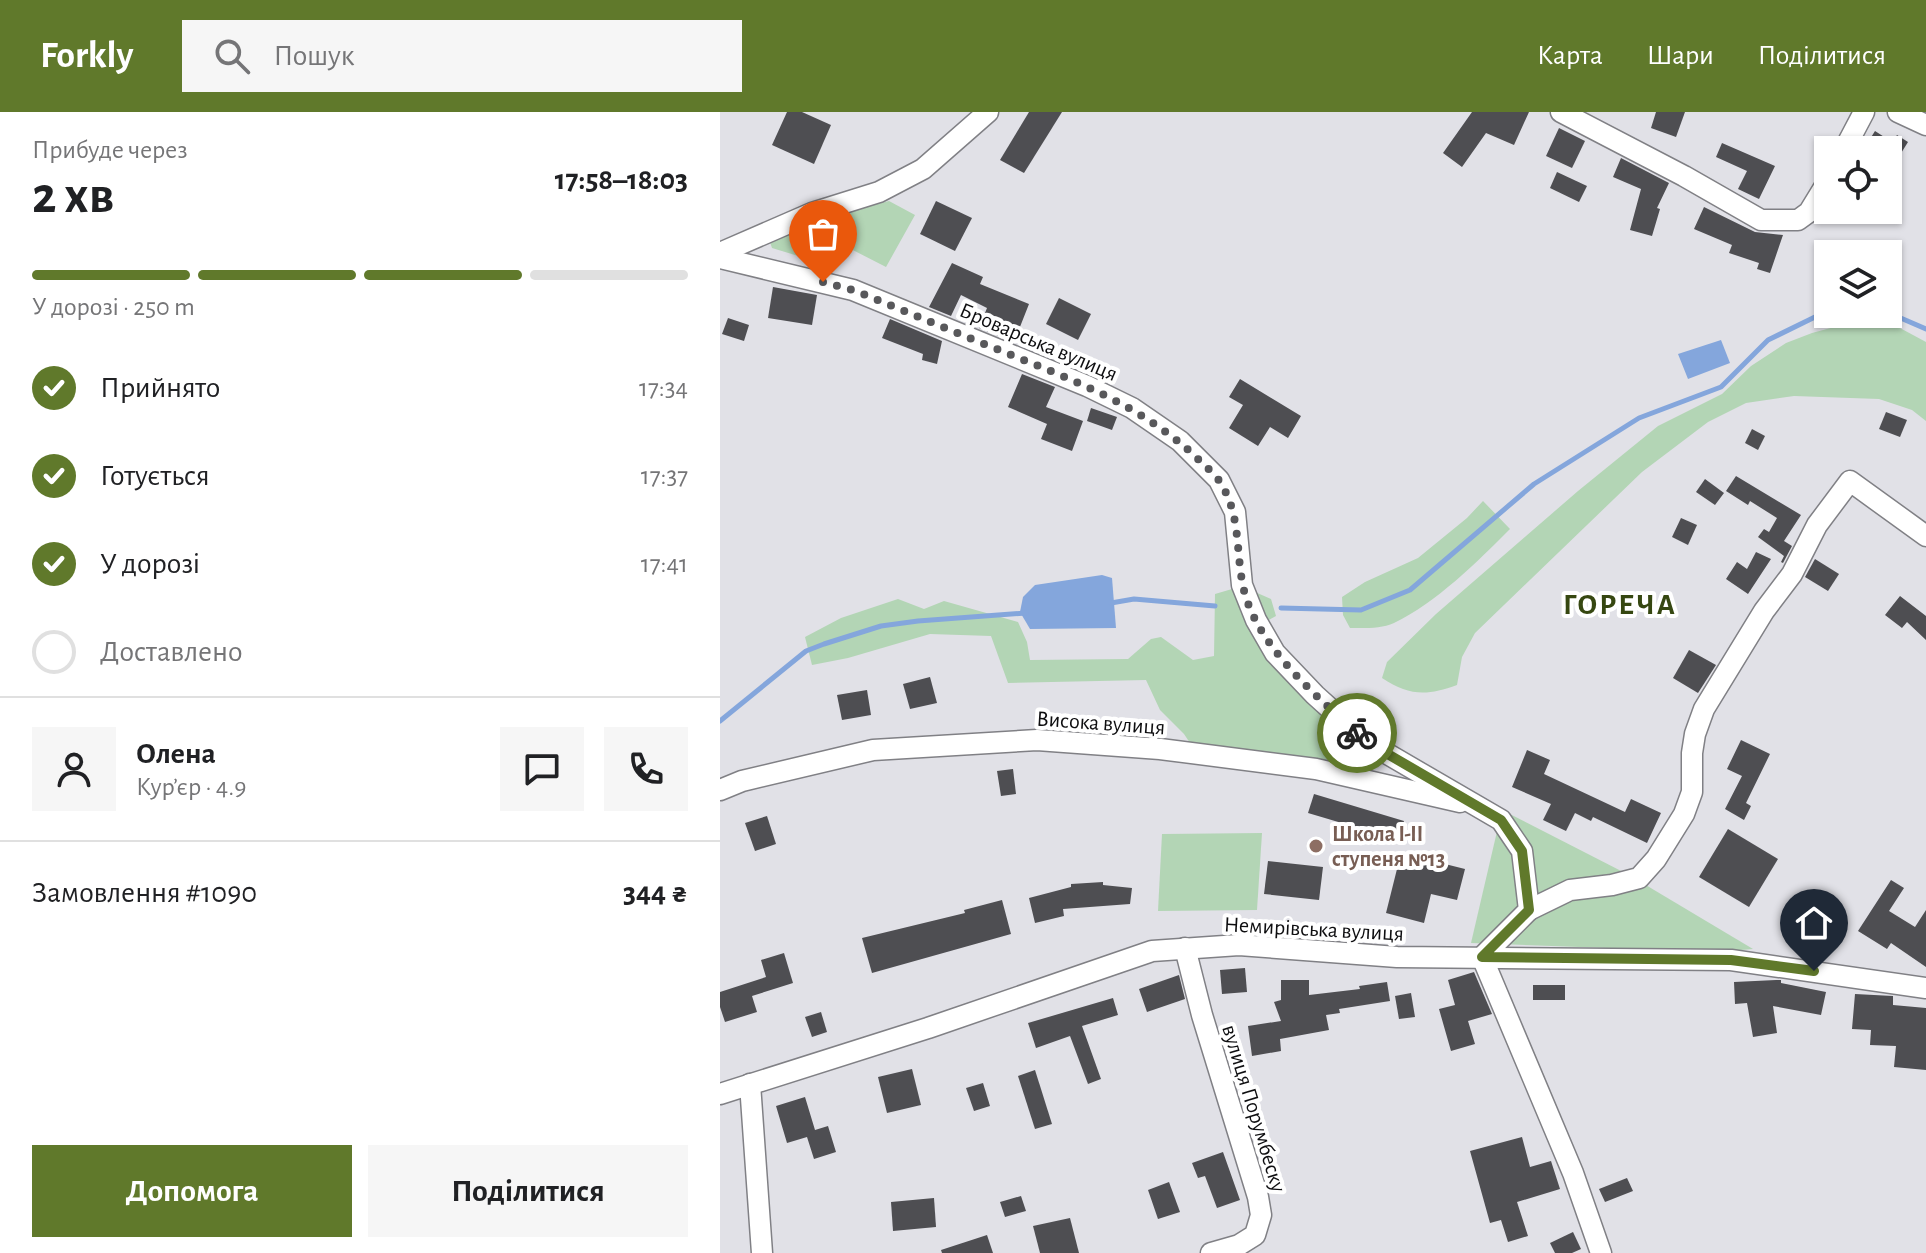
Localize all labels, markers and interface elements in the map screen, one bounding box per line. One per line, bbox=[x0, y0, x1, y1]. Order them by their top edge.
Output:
search box bbox=[182, 20, 742, 92]
icon: search bbox=[210, 34, 254, 78]
text: Forkly bbox=[40, 37, 134, 75]
text: Пошук bbox=[274, 41, 355, 71]
text: Карта bbox=[1537, 42, 1603, 70]
text: Шари bbox=[1647, 42, 1714, 70]
text: Поділитися bbox=[1758, 42, 1886, 70]
map controls bbox=[1814, 136, 1902, 328]
button: locate bbox=[1814, 136, 1902, 224]
text: Прибуде через bbox=[32, 137, 188, 163]
text: 17:58–18:03 bbox=[555, 165, 688, 195]
text: 2 хв bbox=[32, 170, 114, 222]
pin bbox=[789, 200, 857, 282]
icon: bag bbox=[801, 212, 845, 256]
button: layers bbox=[1814, 240, 1902, 328]
text: У дорозі · 250 m bbox=[32, 294, 195, 320]
street label: Броварська вулиця bbox=[956, 299, 1121, 385]
icon: check bbox=[32, 366, 76, 410]
text: Прийнято bbox=[100, 373, 220, 403]
text: 17:34 bbox=[639, 375, 688, 401]
icon: check bbox=[32, 454, 76, 498]
text: Готується bbox=[100, 461, 210, 491]
text: 17:37 bbox=[641, 463, 688, 489]
icon: check bbox=[32, 542, 76, 586]
text: У дорозі bbox=[100, 549, 200, 579]
text: 17:41 bbox=[641, 551, 688, 577]
district label: ГОРЕЧА bbox=[1563, 590, 1677, 620]
text: Доставлено bbox=[100, 637, 243, 667]
courier bbox=[1317, 693, 1397, 773]
street label: Висока вулиця bbox=[1036, 708, 1166, 738]
icon: bike bbox=[1335, 711, 1379, 755]
button: person bbox=[32, 727, 116, 811]
button: chat bbox=[500, 727, 584, 811]
button: phone bbox=[604, 727, 688, 811]
text: Олена bbox=[136, 739, 216, 769]
text: Кур’єр · 4.9 bbox=[136, 774, 246, 800]
place label: Школа I-II ступеня №13 bbox=[1332, 823, 1445, 871]
marker: Школа I-II ступеня №13 bbox=[1307, 837, 1325, 855]
text: Замовлення #1090 bbox=[32, 878, 257, 908]
text: 344 ₴ bbox=[623, 878, 688, 908]
pin bbox=[1780, 889, 1848, 971]
icon: home bbox=[1792, 901, 1836, 945]
street label: Немирівська вулиця bbox=[1223, 913, 1405, 945]
street label: вулиця Порумбеску bbox=[1218, 1022, 1290, 1195]
button: Допомога bbox=[32, 1145, 352, 1237]
button: Поділитися bbox=[368, 1145, 688, 1237]

